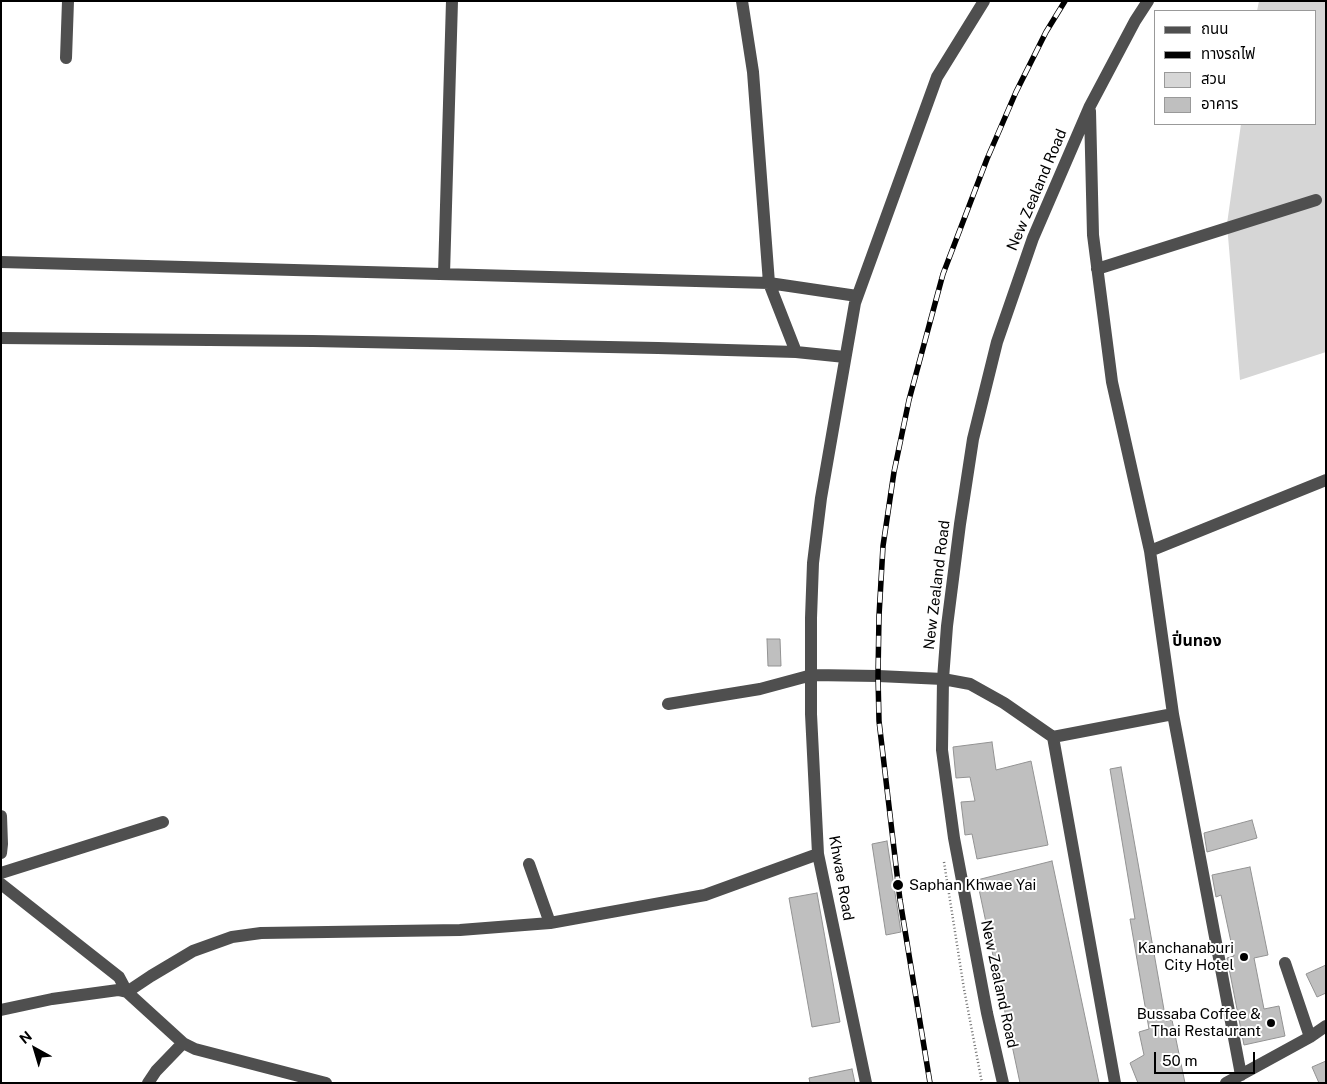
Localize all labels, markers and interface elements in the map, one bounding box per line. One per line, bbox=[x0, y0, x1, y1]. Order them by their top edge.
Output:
legend bbox=[1154, 10, 1317, 125]
text: ถนน bbox=[1201, 20, 1228, 37]
text: ทางรถไฟ bbox=[1201, 45, 1255, 62]
text: สวน bbox=[1201, 70, 1226, 87]
text: อาคาร bbox=[1201, 95, 1238, 112]
street label: New Zealand Road bbox=[1003, 126, 1071, 254]
street label: New Zealand Road bbox=[920, 519, 954, 651]
district label: ปิ่นทอง bbox=[1172, 631, 1222, 651]
street label: Khwae Road bbox=[825, 834, 857, 922]
place label: Saphan Khwae Yai bbox=[909, 876, 1036, 894]
marker: Saphan Khwae Yai bbox=[891, 878, 905, 892]
street label: New Zealand Road bbox=[977, 918, 1021, 1050]
place label: Kanchanaburi City Hotel bbox=[1138, 939, 1234, 974]
marker: Kanchanaburi City Hotel bbox=[1238, 951, 1250, 963]
place label: Bussaba Coffee & Thai Restaurant bbox=[1137, 1005, 1261, 1040]
marker: Bussaba Coffee & Thai Restaurant bbox=[1265, 1017, 1277, 1029]
north arrow bbox=[10, 1024, 60, 1074]
text: N bbox=[16, 1028, 35, 1047]
scale bar bbox=[1157, 1042, 1258, 1074]
text: 50 m bbox=[1162, 1052, 1197, 1069]

